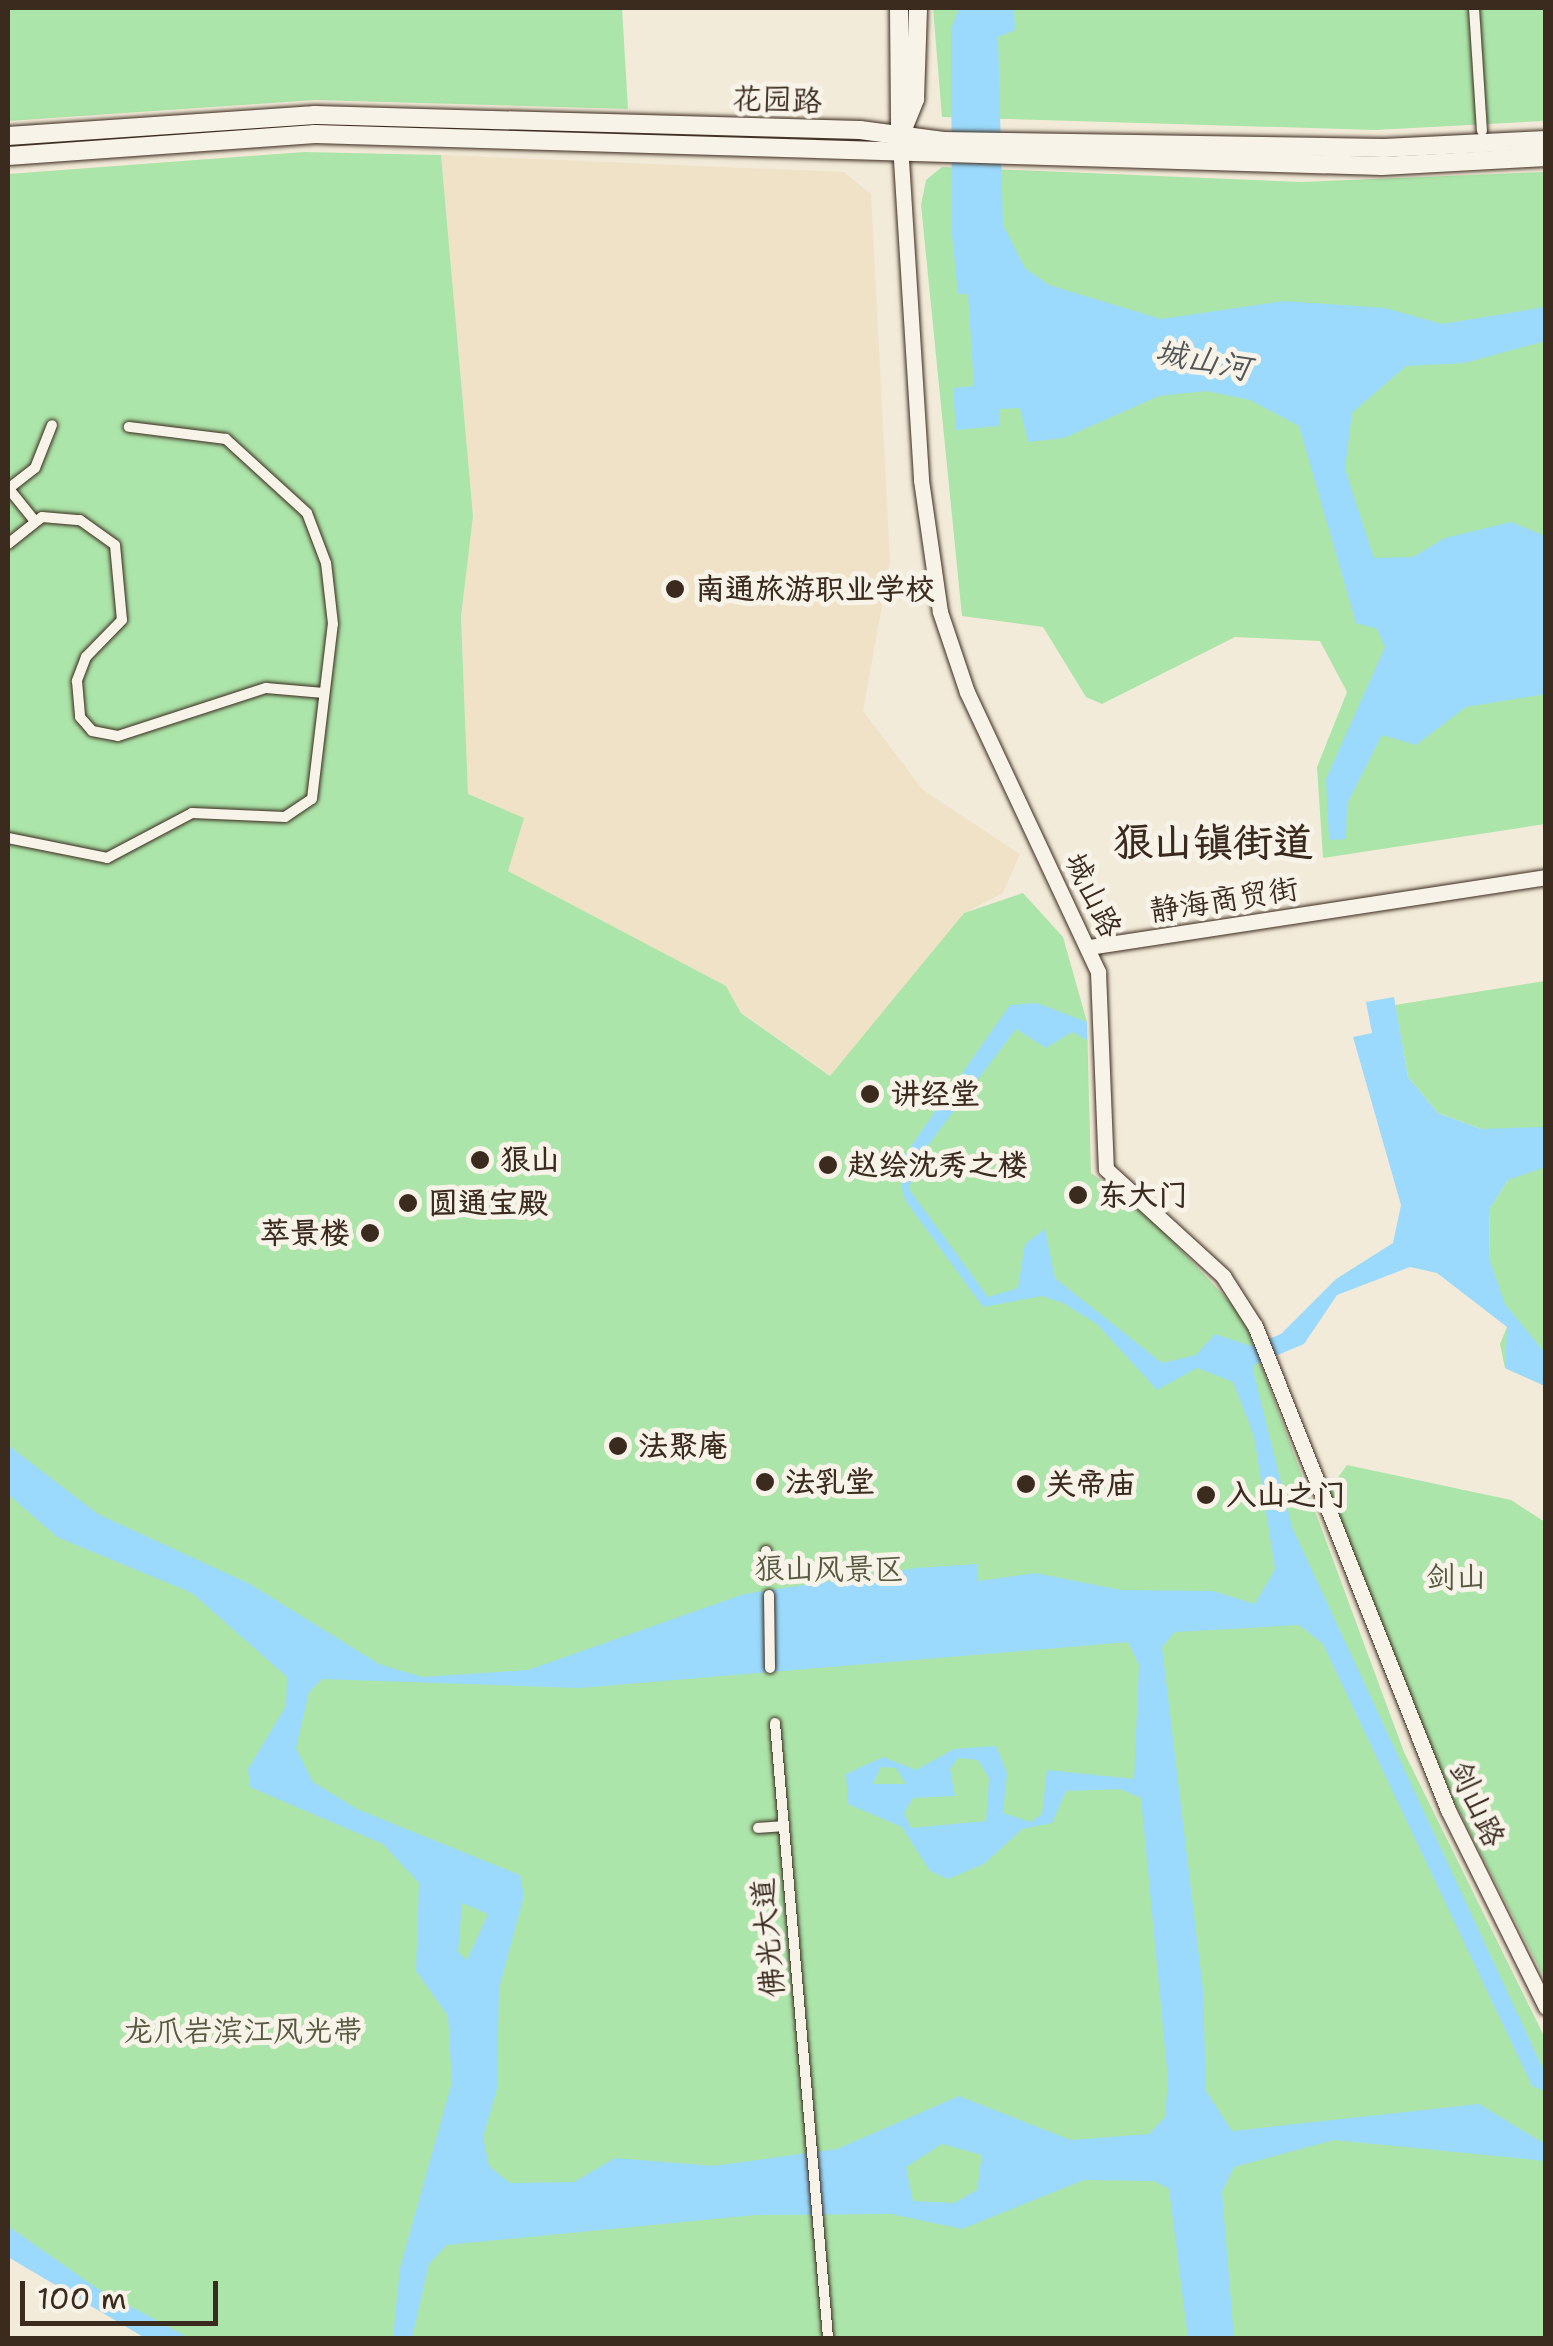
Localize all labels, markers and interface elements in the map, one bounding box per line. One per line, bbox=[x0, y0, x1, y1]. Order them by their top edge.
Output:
street label: 花园路 bbox=[731, 80, 823, 120]
water label: 城山河 bbox=[1152, 332, 1254, 388]
place label: 南通旅游职业学校 bbox=[695, 571, 935, 607]
marker: 南通旅游职业学校 bbox=[664, 578, 686, 600]
district label: 狼山镇街道 bbox=[1113, 818, 1313, 866]
street label: 城山路 bbox=[1057, 847, 1129, 943]
street label: 静海商贸街 bbox=[1147, 870, 1301, 930]
place label: 讲经堂 bbox=[890, 1076, 980, 1112]
marker: 讲经堂 bbox=[859, 1083, 881, 1105]
place label: 狼山 bbox=[500, 1142, 560, 1178]
place label: 赵绘沈秀之楼 bbox=[848, 1147, 1028, 1183]
marker: 狼山 bbox=[469, 1149, 491, 1171]
marker: 赵绘沈秀之楼 bbox=[817, 1154, 839, 1176]
place label: 东大门 bbox=[1098, 1177, 1188, 1213]
marker: 东大门 bbox=[1067, 1184, 1089, 1206]
place label: 圆通宝殿 bbox=[428, 1185, 548, 1221]
marker: 圆通宝殿 bbox=[397, 1192, 419, 1214]
place label: 萃景楼 bbox=[260, 1215, 350, 1251]
marker: 萃景楼 bbox=[359, 1222, 381, 1244]
place label: 法聚庵 bbox=[638, 1428, 728, 1464]
marker: 法聚庵 bbox=[607, 1435, 629, 1457]
place label: 法乳堂 bbox=[785, 1464, 875, 1500]
place label: 关帝庙 bbox=[1046, 1466, 1136, 1502]
marker: 法乳堂 bbox=[754, 1471, 776, 1493]
marker: 关帝庙 bbox=[1015, 1473, 1037, 1495]
place label: 入山之门 bbox=[1226, 1477, 1346, 1513]
marker: 入山之门 bbox=[1195, 1484, 1217, 1506]
park label: 狼山风景区 bbox=[754, 1551, 904, 1587]
park label: 剑山 bbox=[1426, 1559, 1486, 1595]
street label: 剑山路 bbox=[1442, 1756, 1512, 1852]
street label: 佛光大道 bbox=[745, 1877, 791, 1999]
park label: 龙爪岩滨江风光带 bbox=[123, 2013, 363, 2049]
scale bar bbox=[25, 2261, 222, 2323]
text: 100 m bbox=[37, 2278, 127, 2319]

